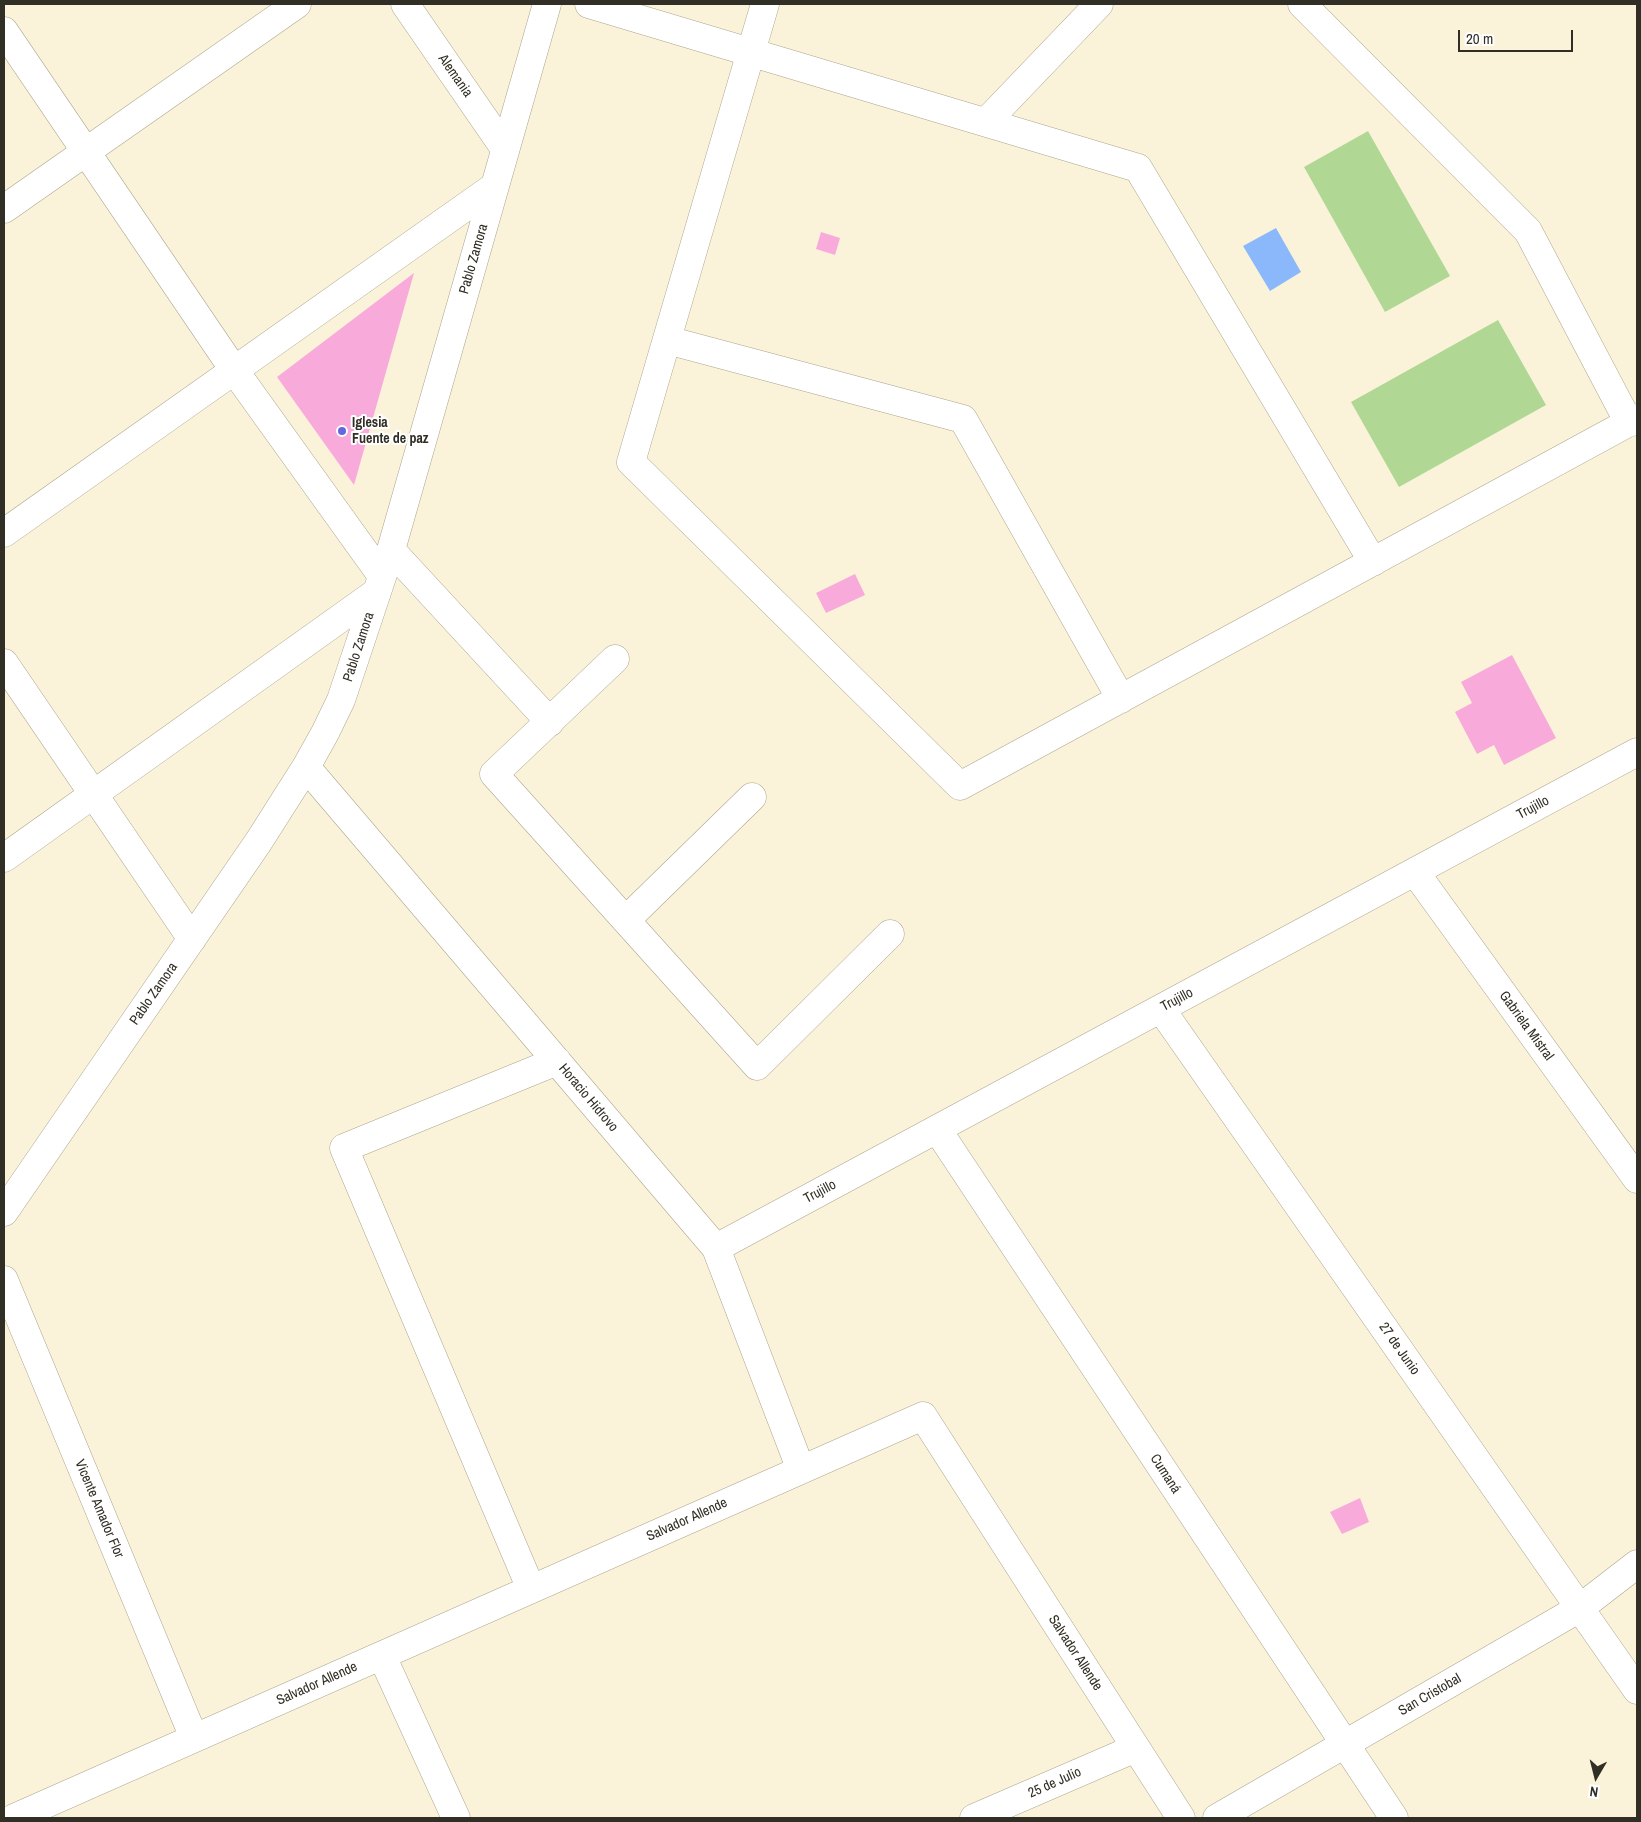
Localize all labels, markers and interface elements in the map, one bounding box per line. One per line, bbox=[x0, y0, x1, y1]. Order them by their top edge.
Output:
scale bar bbox=[1461, 20, 1576, 52]
text: 20 m bbox=[1466, 28, 1493, 49]
street label: Alemania bbox=[434, 51, 476, 101]
street label: Pablo Zamora bbox=[456, 222, 492, 296]
place label: Iglesia Fuente de paz bbox=[352, 415, 429, 448]
marker: Iglesia Fuente de paz bbox=[336, 425, 348, 437]
street label: Pablo Zamora bbox=[340, 610, 378, 684]
street label: Trujillo bbox=[1514, 793, 1552, 823]
street label: Pablo Zamora bbox=[126, 960, 182, 1028]
street label: Trujillo bbox=[1158, 985, 1196, 1015]
street label: Gabriela Mistral bbox=[1495, 988, 1557, 1064]
street label: Horacio Hidrovo bbox=[555, 1061, 621, 1135]
street label: Trujillo bbox=[801, 1177, 839, 1207]
street label: 27 de Junio bbox=[1375, 1320, 1423, 1378]
street label: Cumaná bbox=[1146, 1451, 1184, 1497]
street label: Vicente Amador Flor bbox=[71, 1457, 127, 1561]
street label: Salvador Allende bbox=[644, 1495, 730, 1545]
street label: Salvador Allende bbox=[1044, 1612, 1106, 1694]
street label: Salvador Allende bbox=[274, 1659, 360, 1709]
street label: San Cristobal bbox=[1396, 1670, 1464, 1720]
north arrow bbox=[1571, 1752, 1621, 1802]
street label: 25 de Julio bbox=[1026, 1764, 1084, 1802]
text: N bbox=[1589, 1782, 1599, 1801]

